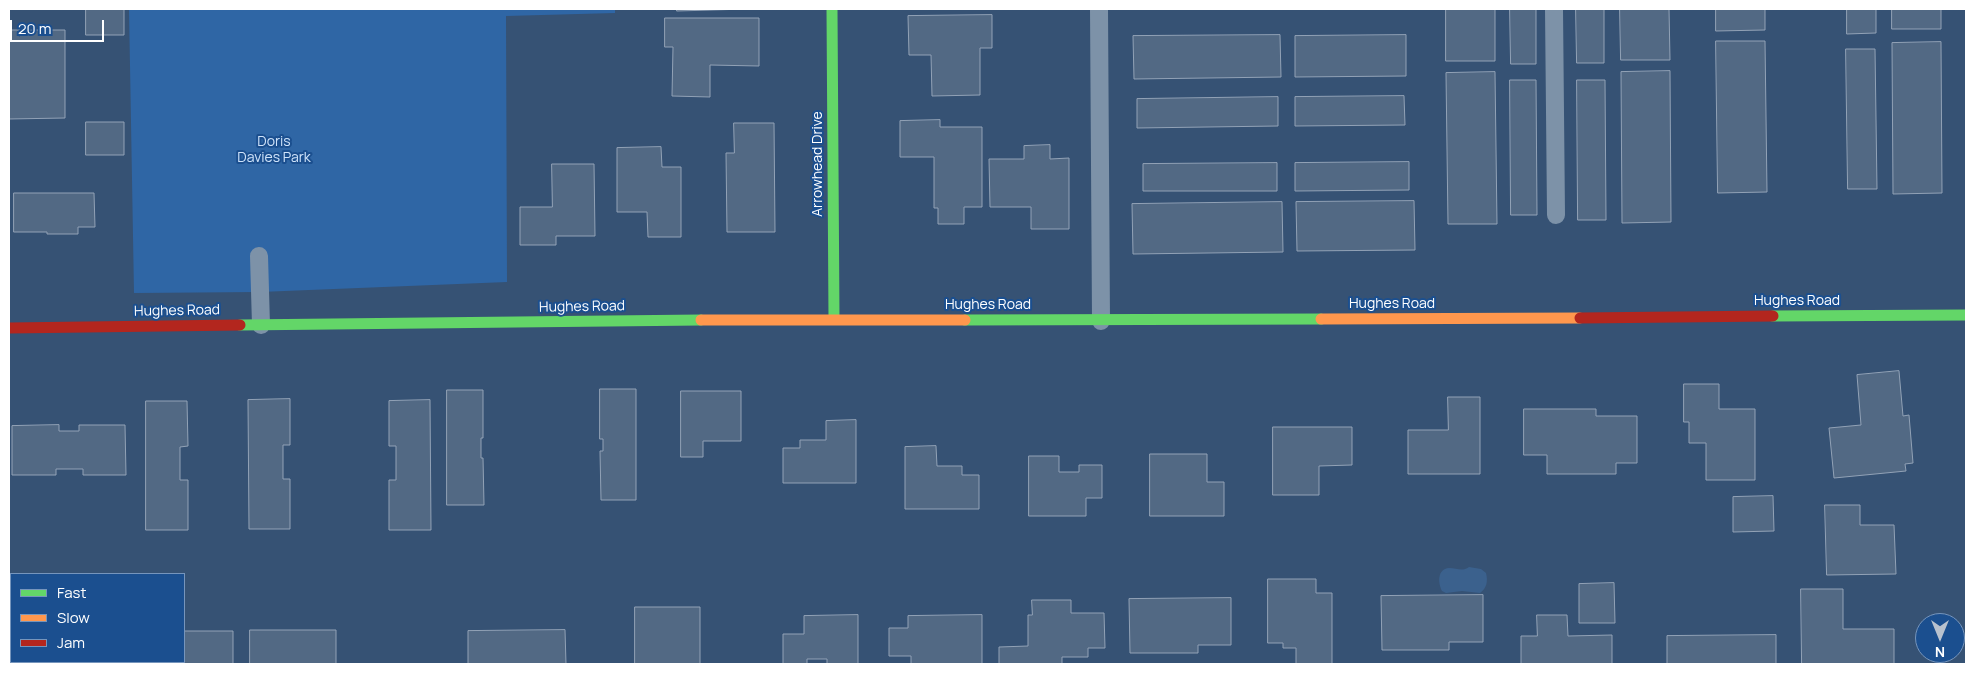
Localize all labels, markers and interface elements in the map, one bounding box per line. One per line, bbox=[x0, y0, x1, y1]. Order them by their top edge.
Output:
scale bar bbox=[12, 10, 106, 42]
text: 20 m bbox=[18, 18, 51, 39]
street label: Arrowhead Drive bbox=[810, 111, 826, 217]
park label: Doris Davies Park bbox=[237, 134, 311, 166]
street label: Hughes Road bbox=[1754, 293, 1840, 309]
street label: Hughes Road bbox=[1349, 296, 1435, 312]
street label: Hughes Road bbox=[945, 297, 1031, 313]
street label: Hughes Road bbox=[539, 298, 625, 316]
street label: Hughes Road bbox=[134, 302, 220, 320]
legend bbox=[10, 573, 185, 663]
text: Fast bbox=[57, 582, 86, 603]
text: Slow bbox=[57, 607, 90, 628]
north arrow bbox=[1915, 613, 1965, 663]
text: Jam bbox=[57, 632, 85, 653]
text: N bbox=[1935, 643, 1945, 662]

